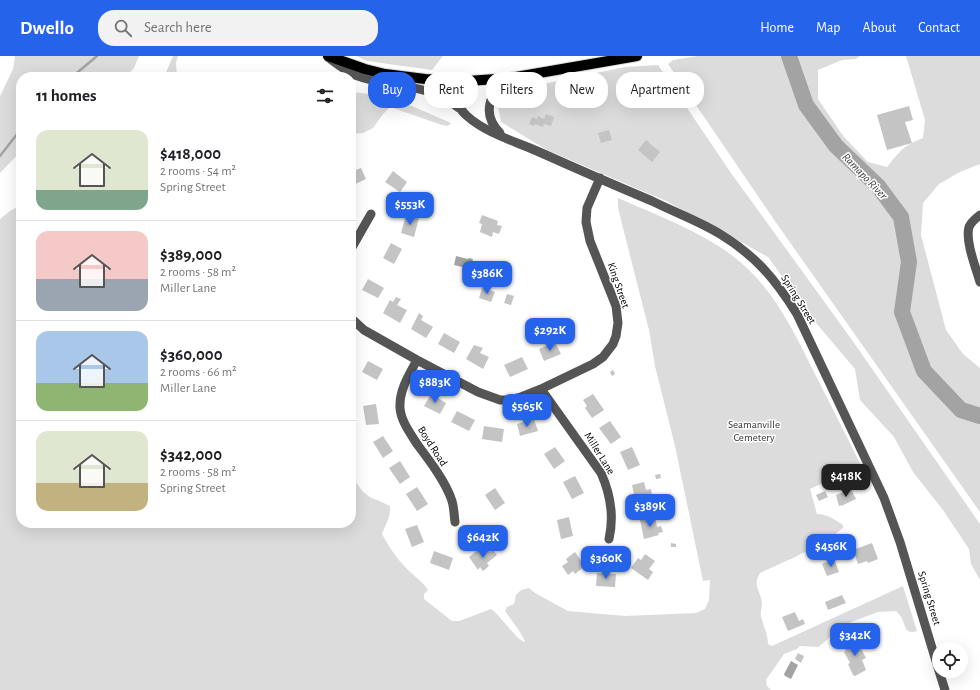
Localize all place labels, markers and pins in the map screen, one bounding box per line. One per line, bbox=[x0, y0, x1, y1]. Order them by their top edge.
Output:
pin: $553K bbox=[382, 192, 438, 226]
pin: $386K bbox=[459, 261, 515, 295]
pin: $292K bbox=[522, 318, 578, 352]
pin: $883K bbox=[407, 370, 463, 404]
pin: $565K bbox=[499, 394, 555, 428]
pin: $418K bbox=[818, 464, 874, 498]
pin: $389K bbox=[622, 494, 678, 528]
pin: $642K bbox=[455, 525, 511, 559]
pin: $456K bbox=[803, 534, 859, 568]
pin: $360K bbox=[578, 546, 634, 580]
pin: $342K bbox=[827, 623, 883, 657]

